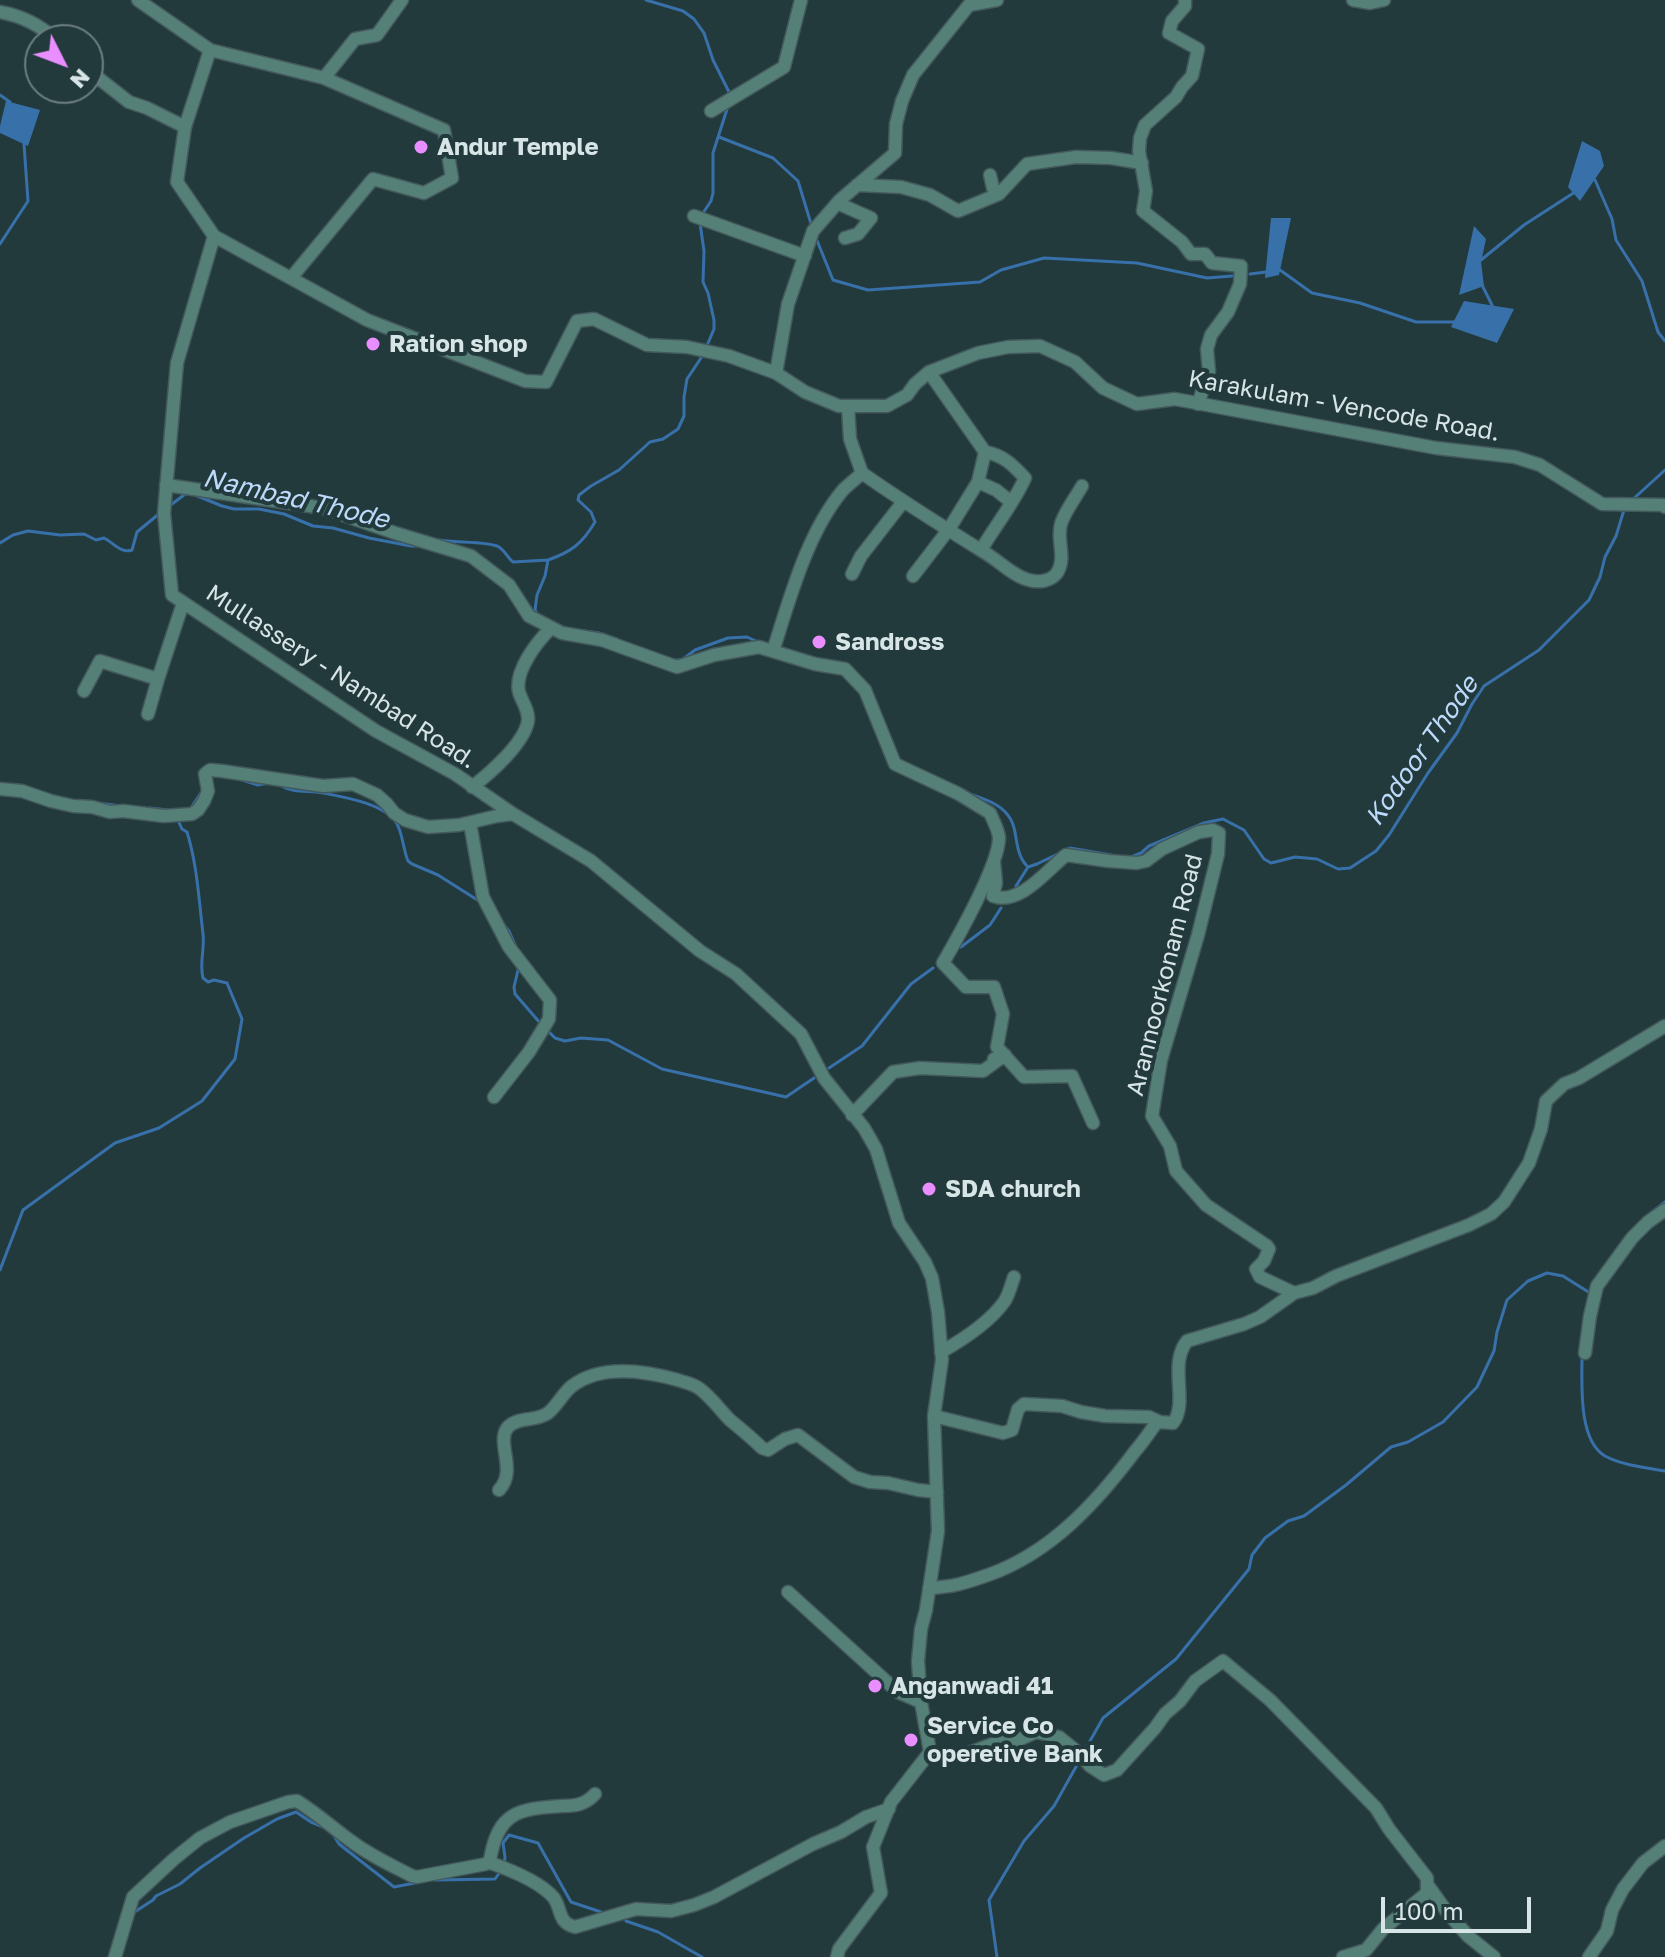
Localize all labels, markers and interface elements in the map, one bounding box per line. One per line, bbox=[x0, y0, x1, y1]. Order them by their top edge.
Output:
north arrow bbox=[24, 24, 104, 104]
text: N bbox=[65, 64, 96, 94]
place label: Andur Temple bbox=[437, 133, 599, 161]
marker: Andur Temple bbox=[412, 138, 430, 156]
place label: Ration shop bbox=[389, 330, 527, 358]
marker: Ration shop bbox=[364, 335, 382, 353]
street label: Karakulam - Vencode Road. bbox=[1186, 364, 1502, 448]
water label: Nambad Thode bbox=[200, 462, 392, 536]
street label: Mullassery - Nambad Road. bbox=[201, 579, 481, 775]
place label: Sandross bbox=[835, 628, 945, 656]
marker: Sandross bbox=[810, 633, 828, 651]
water label: Kodoor Thode bbox=[1359, 670, 1485, 832]
street label: Arannoorkonam Road bbox=[1121, 851, 1209, 1099]
place label: SDA church bbox=[945, 1175, 1081, 1203]
marker: SDA church bbox=[920, 1180, 938, 1198]
place label: Anganwadi 41 bbox=[891, 1672, 1053, 1700]
marker: Anganwadi 41 bbox=[866, 1677, 884, 1695]
place label: Service Co operetive Bank bbox=[927, 1712, 1103, 1768]
marker: Service Co operetive Bank bbox=[902, 1731, 920, 1749]
scale bar bbox=[1385, 1881, 1535, 1931]
text: 100 m bbox=[1395, 1896, 1464, 1925]

